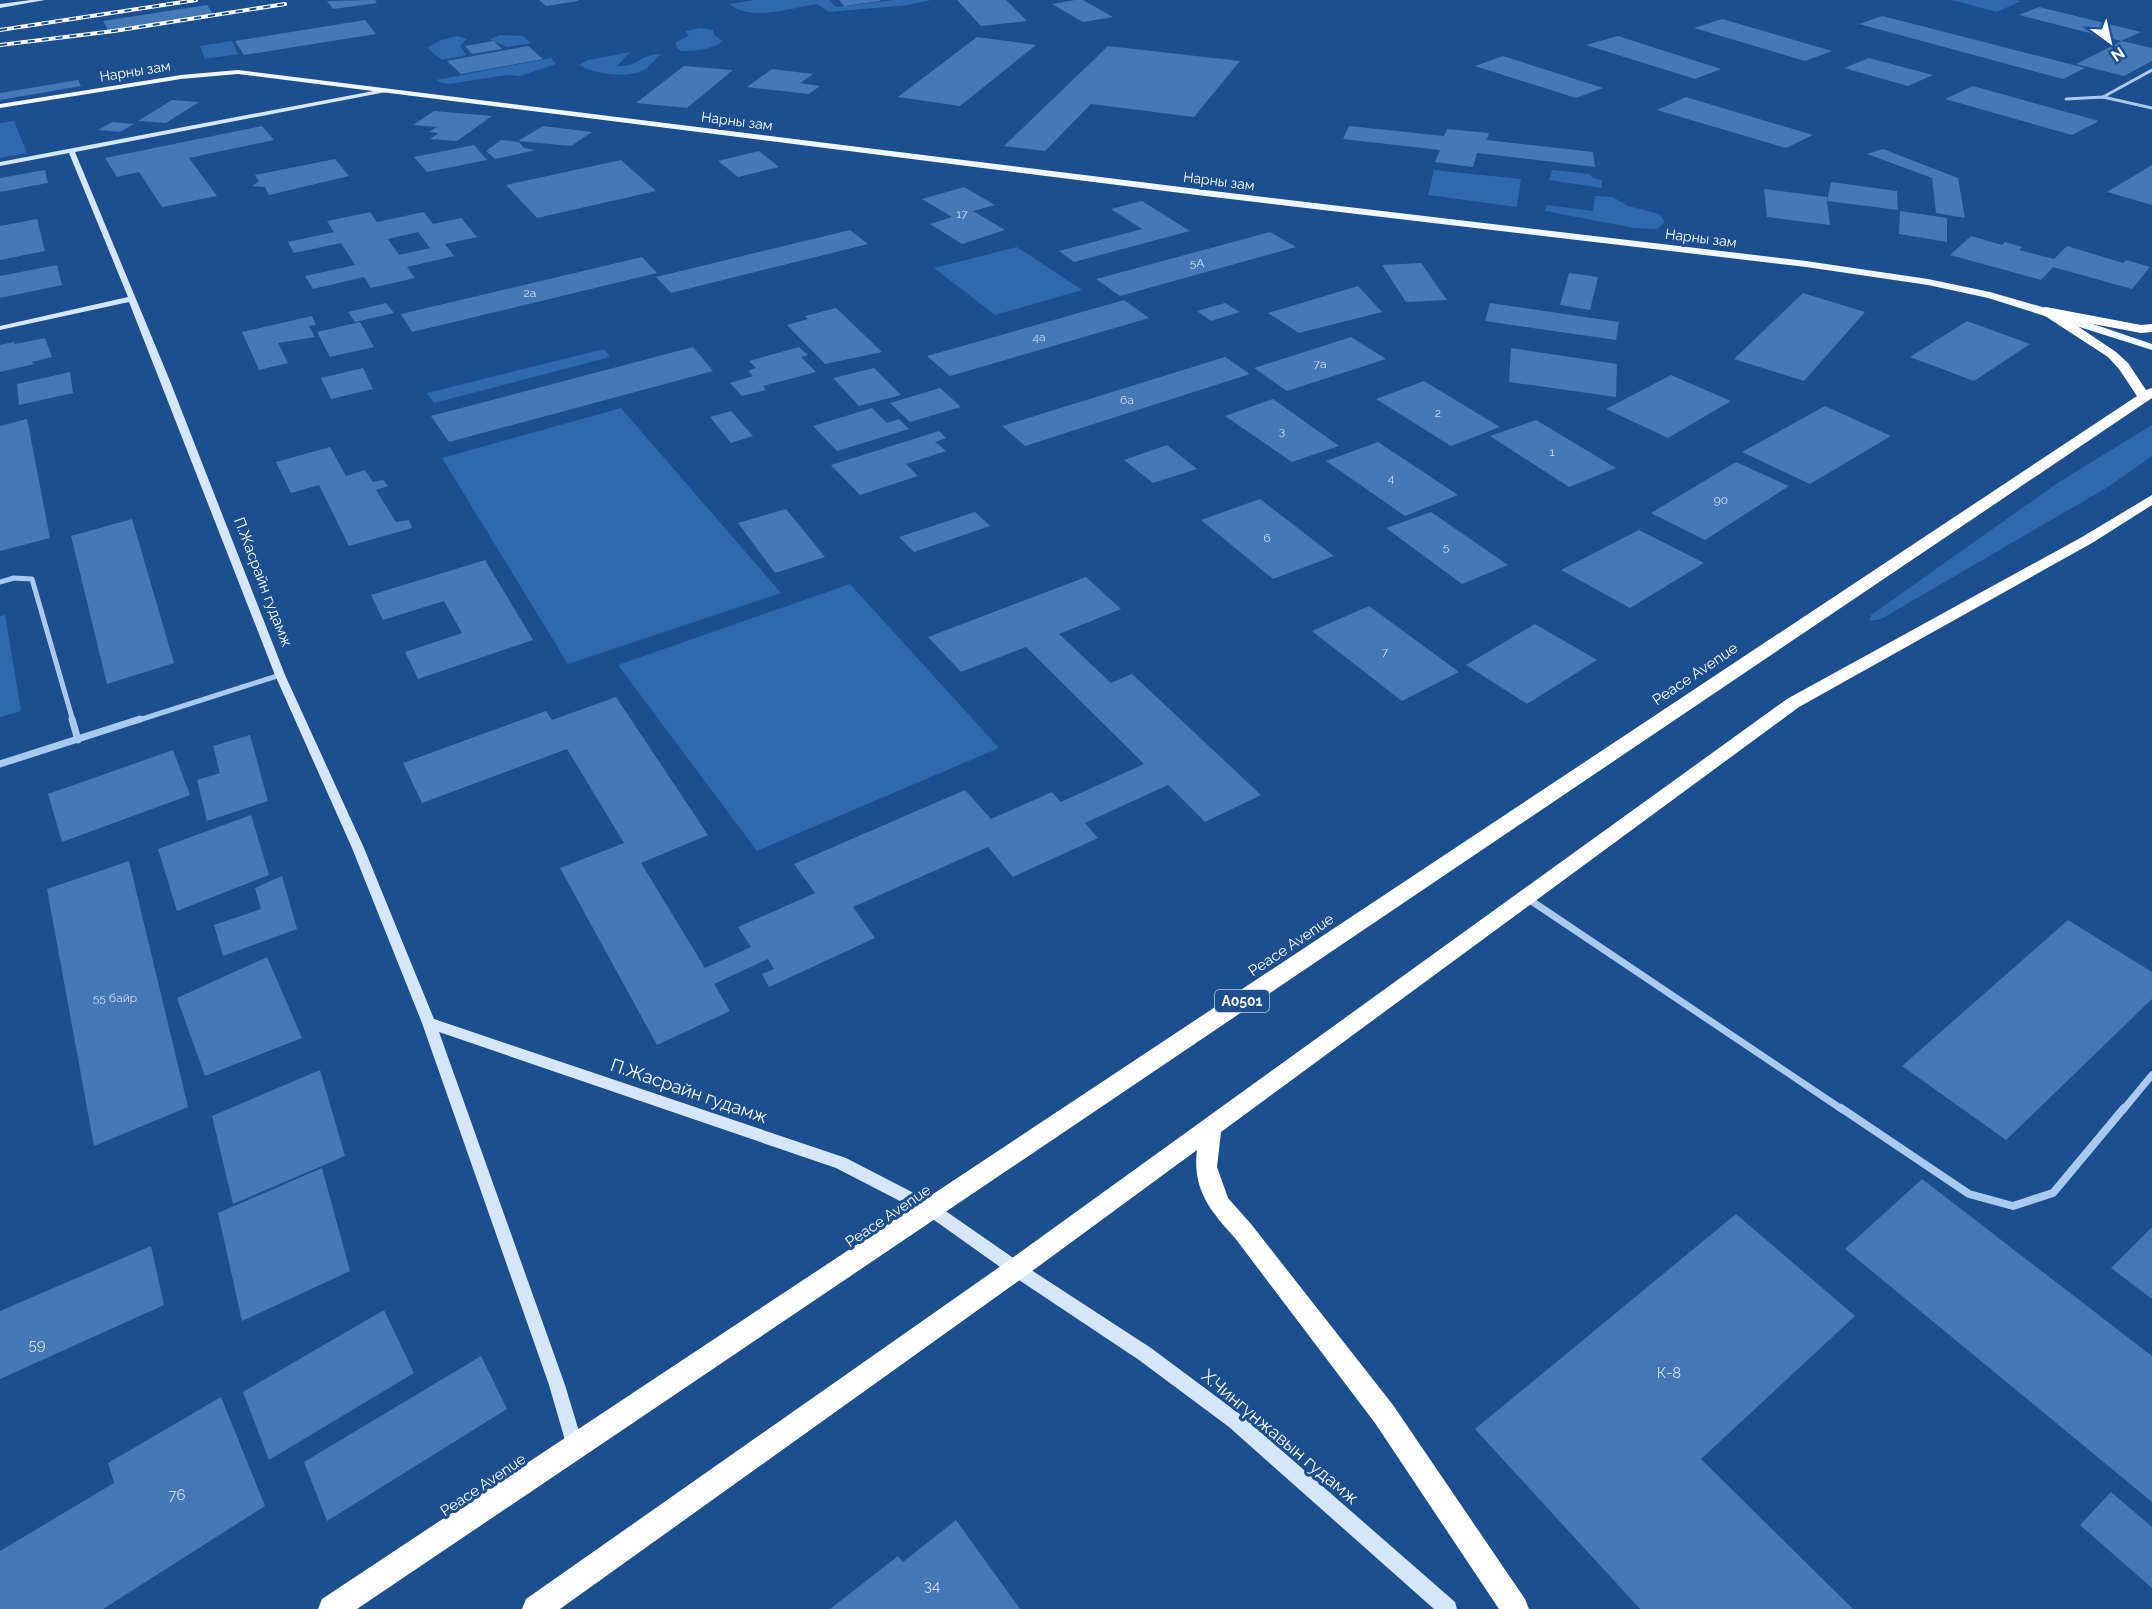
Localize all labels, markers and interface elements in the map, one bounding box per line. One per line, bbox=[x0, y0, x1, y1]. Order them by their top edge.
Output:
north arrow bbox=[2080, 12, 2140, 72]
text: N bbox=[2108, 43, 2128, 65]
street label: Нарны зам bbox=[98, 57, 172, 85]
street label: Нарны зам bbox=[700, 109, 774, 133]
street label: Нарны зам bbox=[1182, 169, 1256, 193]
house number: 17 bbox=[956, 207, 968, 221]
street label: Нарны зам bbox=[1664, 226, 1738, 250]
house number: 5А bbox=[1190, 256, 1204, 270]
house number: 2a bbox=[524, 286, 536, 300]
house number: 4а bbox=[1032, 330, 1046, 344]
house number: 7а bbox=[1314, 357, 1326, 371]
house number: 6а bbox=[1120, 393, 1134, 407]
house number: 2 bbox=[1435, 406, 1441, 420]
house number: 3 bbox=[1279, 424, 1285, 438]
house number: 1 bbox=[1549, 445, 1555, 459]
house number: 4 bbox=[1388, 471, 1395, 485]
house number: 90 bbox=[1714, 493, 1728, 507]
street label: П.Жасрайн гудамж bbox=[230, 515, 296, 649]
house number: 6 bbox=[1263, 531, 1271, 545]
house number: 5 bbox=[1443, 540, 1450, 554]
street label: Peace Avenue bbox=[1649, 639, 1741, 709]
house number: 7 bbox=[1382, 645, 1389, 659]
street label: Peace Avenue bbox=[1245, 910, 1337, 980]
road number: A0501 bbox=[1215, 990, 1269, 1012]
house number: 55 байр bbox=[93, 991, 137, 1005]
street label: П.Жасрайн гудамж bbox=[608, 1054, 770, 1127]
street label: Peace Avenue bbox=[842, 1181, 934, 1251]
house number: 59 bbox=[29, 1336, 46, 1354]
house number: К-8 bbox=[1657, 1364, 1681, 1382]
street label: Х.Чингүнжавын гудамж bbox=[1198, 1365, 1363, 1508]
street label: Peace Avenue bbox=[437, 1450, 529, 1520]
house number: 76 bbox=[168, 1486, 186, 1504]
house number: 34 bbox=[924, 1577, 940, 1595]

